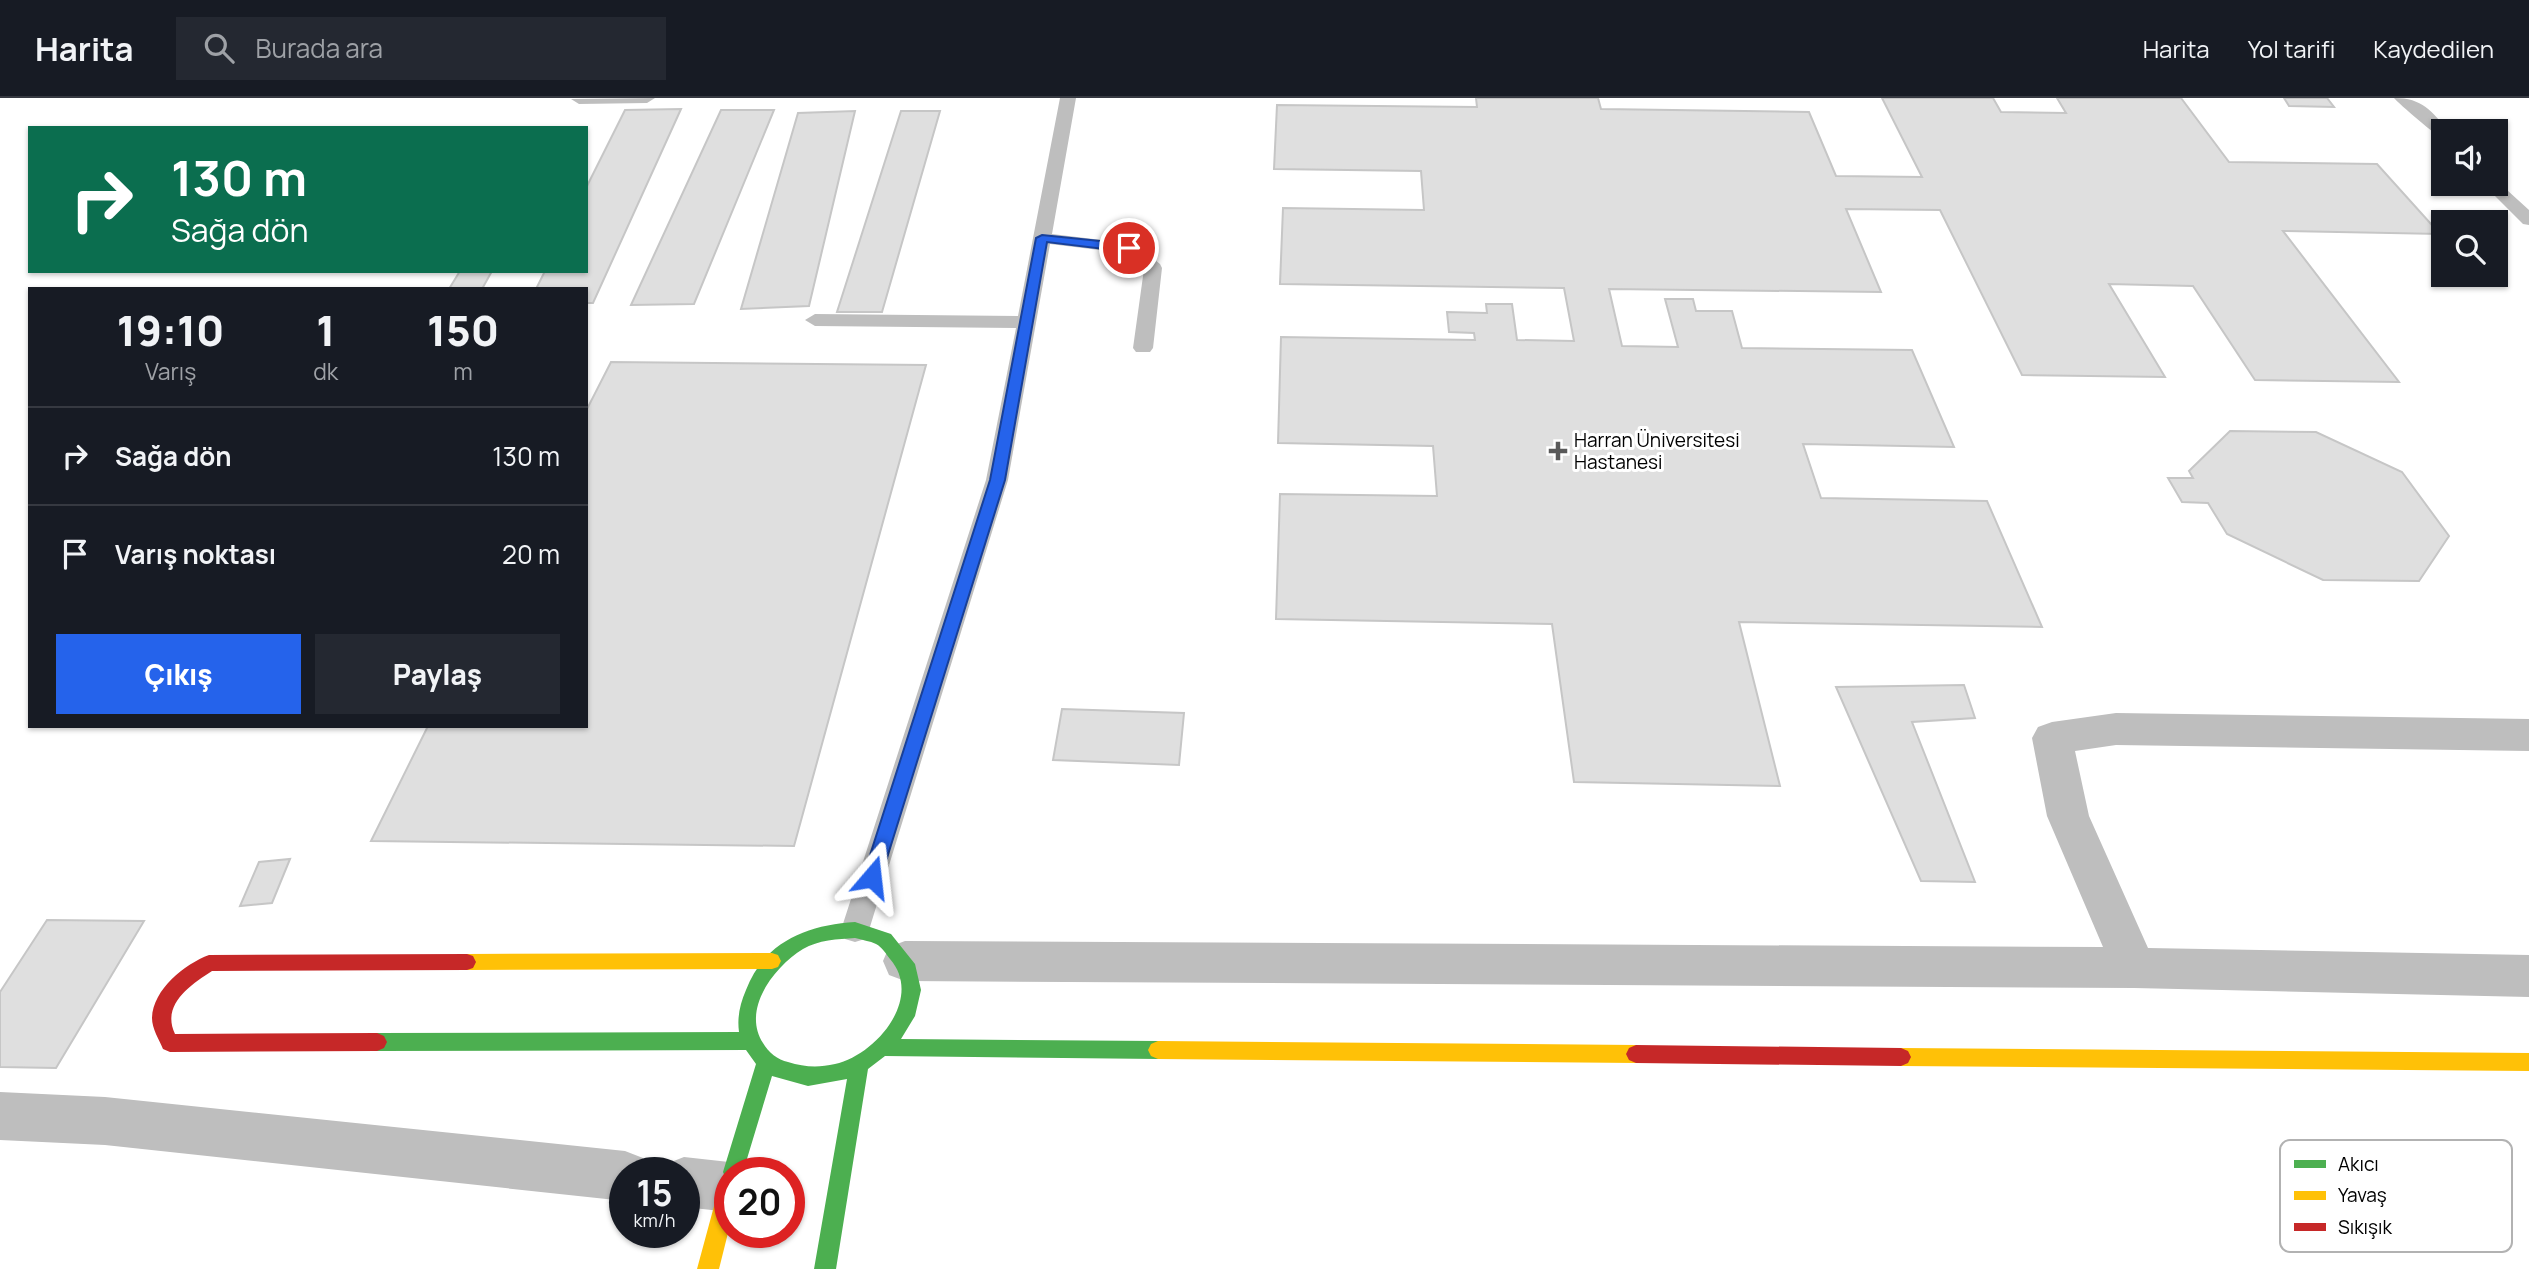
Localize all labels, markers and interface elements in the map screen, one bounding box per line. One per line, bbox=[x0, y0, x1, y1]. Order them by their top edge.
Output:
search box bbox=[176, 17, 666, 80]
text: Harita bbox=[35, 26, 134, 71]
icon: search bbox=[200, 29, 238, 67]
text: Burada ara bbox=[256, 30, 383, 66]
text: Harita bbox=[2143, 32, 2210, 65]
text: Yol tarifi bbox=[2248, 32, 2335, 65]
text: Kaydedilen bbox=[2373, 32, 2494, 65]
map controls bbox=[2431, 119, 2508, 287]
button: sound bbox=[2431, 119, 2508, 196]
text: 130 m bbox=[171, 144, 307, 211]
icon: right bbox=[56, 154, 147, 245]
text: Sağa dön bbox=[171, 208, 309, 252]
button: search bbox=[2431, 210, 2508, 287]
pin bbox=[1099, 218, 1159, 278]
icon: arrive bbox=[1110, 229, 1148, 267]
text: 19:10 bbox=[117, 301, 224, 359]
text: 1 bbox=[316, 301, 335, 359]
text: 150 bbox=[427, 301, 499, 359]
text: Varış bbox=[145, 355, 196, 387]
text: dk bbox=[313, 355, 338, 387]
text: m bbox=[453, 355, 473, 387]
place label: Harran Üniversitesi Hastanesi bbox=[1574, 427, 1740, 475]
icon: right bbox=[56, 437, 94, 475]
text: Sağa dön bbox=[115, 438, 232, 474]
text: 130 m bbox=[492, 438, 560, 474]
marker: Harran Üniversitesi Hastanesi bbox=[1548, 441, 1568, 461]
icon: arrive bbox=[56, 535, 94, 573]
text: Varış noktası bbox=[115, 536, 276, 572]
text: 20 m bbox=[502, 536, 560, 572]
button: Çıkış bbox=[56, 634, 301, 714]
button: Paylaş bbox=[315, 634, 560, 714]
position arrow bbox=[835, 840, 909, 914]
legend bbox=[2280, 1140, 2512, 1252]
text: Akıcı bbox=[2338, 1151, 2379, 1177]
speed limit sign: 20 bbox=[714, 1157, 805, 1248]
text: 15 bbox=[637, 1169, 672, 1217]
text: Yavaş bbox=[2338, 1182, 2387, 1208]
text: km/h bbox=[634, 1208, 675, 1232]
text: Sıkışık bbox=[2338, 1214, 2392, 1240]

